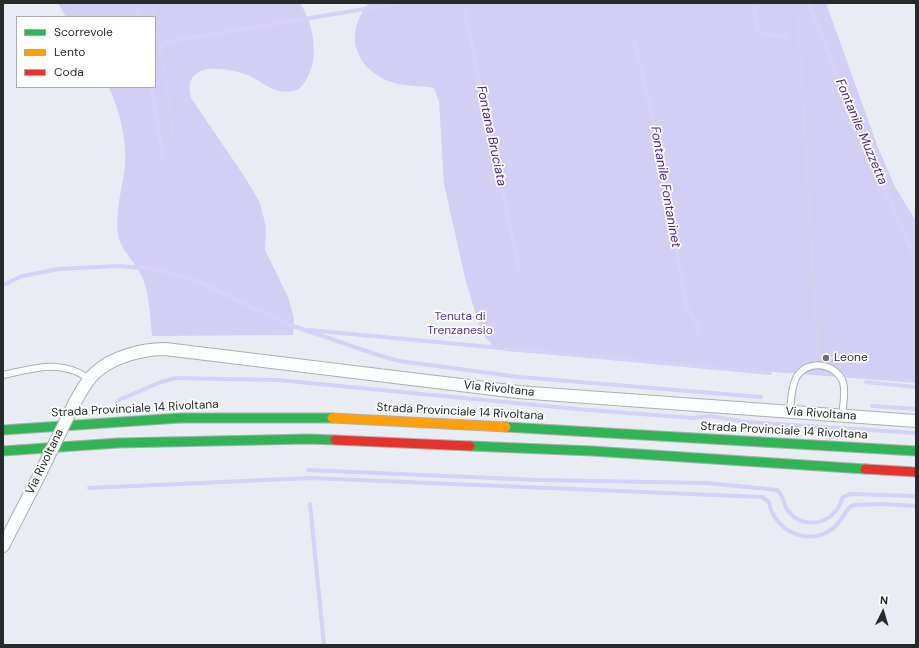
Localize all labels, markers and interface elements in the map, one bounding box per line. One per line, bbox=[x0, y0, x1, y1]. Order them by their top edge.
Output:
legend bbox=[16, 16, 156, 88]
text: Scorrevole bbox=[54, 24, 113, 40]
text: Lento bbox=[54, 44, 85, 60]
text: Coda bbox=[54, 64, 84, 80]
water label: Fontanile Muzzetta bbox=[832, 77, 890, 187]
water label: Fontana Bruciata bbox=[473, 84, 509, 188]
water label: Fontanile Fontaninet bbox=[647, 125, 683, 249]
park label: Tenuta di Trenzanesio bbox=[427, 310, 493, 338]
place label: Leone bbox=[834, 351, 868, 365]
marker: Leone bbox=[821, 353, 831, 363]
street label: Via Rivoltana bbox=[463, 378, 535, 400]
street label: Strada Provinciale 14 Rivoltana bbox=[51, 397, 219, 421]
street label: Strada Provinciale 14 Rivoltana bbox=[376, 400, 544, 424]
street label: Via Rivoltana bbox=[785, 404, 857, 424]
street label: Strada Provinciale 14 Rivoltana bbox=[700, 419, 868, 443]
street label: Via Rivoltana bbox=[23, 427, 67, 497]
north arrow bbox=[863, 592, 903, 632]
text: N bbox=[879, 593, 889, 607]

